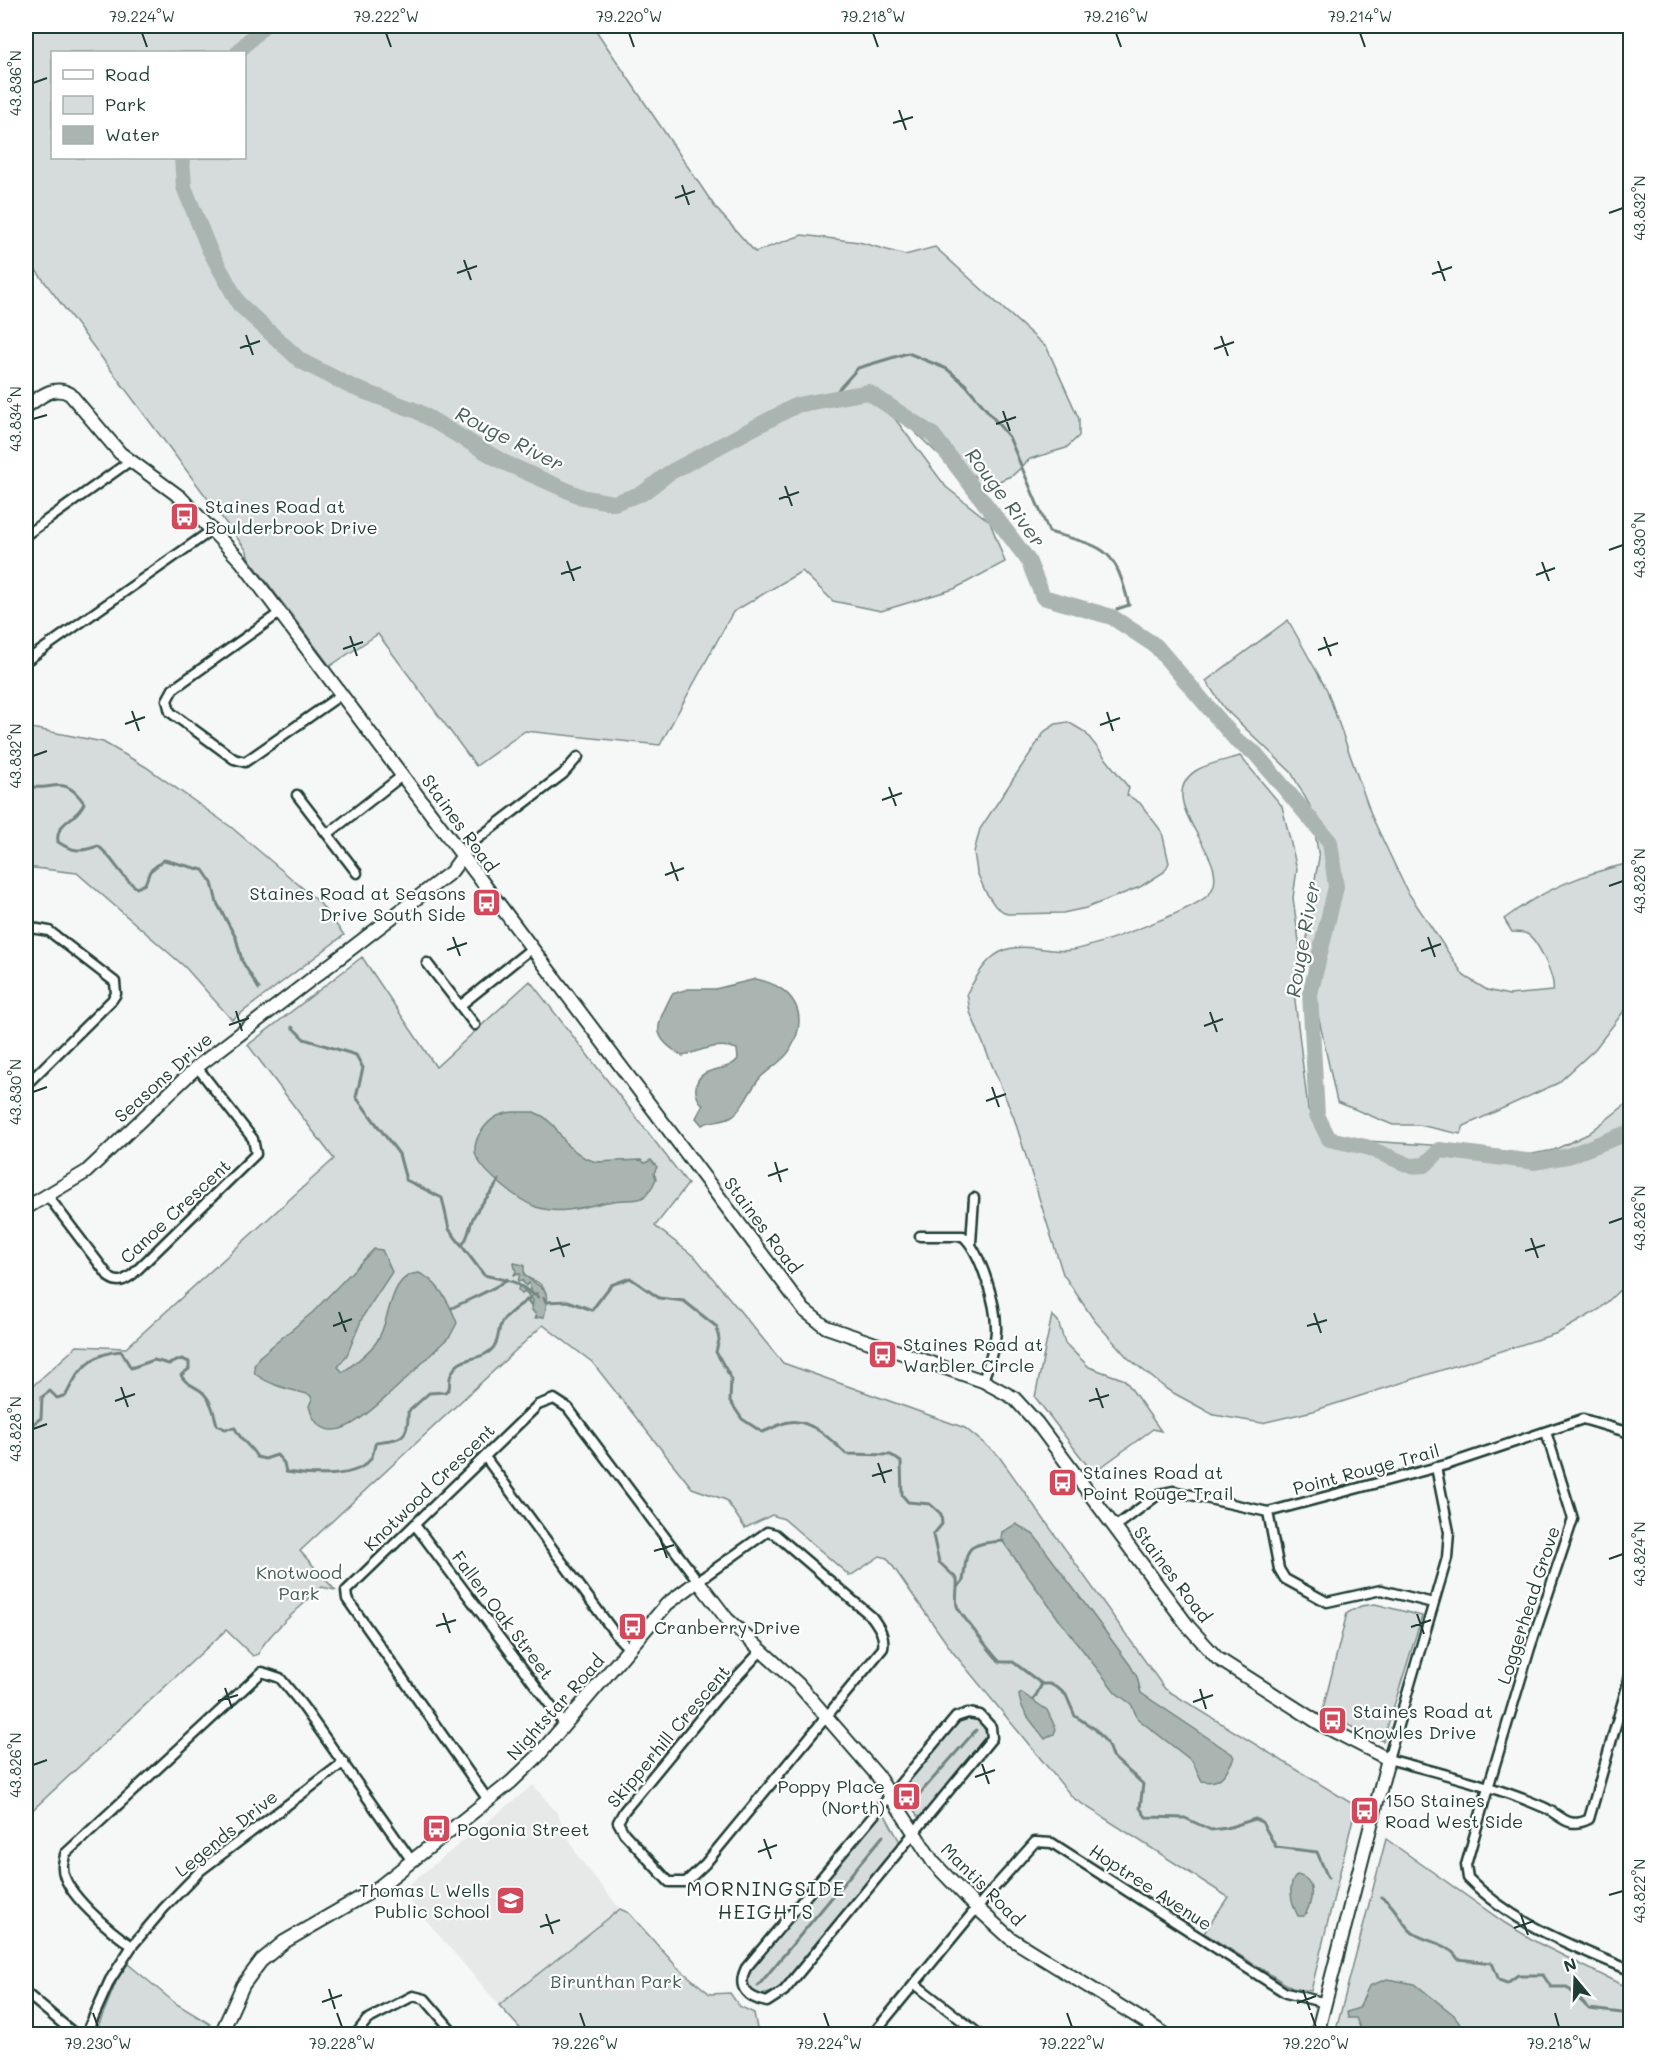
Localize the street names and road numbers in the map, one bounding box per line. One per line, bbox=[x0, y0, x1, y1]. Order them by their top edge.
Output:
street label: Staines Road bbox=[416, 769, 504, 877]
street label: Seasons Drive bbox=[109, 1027, 217, 1127]
street label: Canoe Crescent bbox=[115, 1153, 235, 1269]
street label: Staines Road bbox=[719, 1172, 807, 1278]
street label: Knotwood Crescent bbox=[358, 1418, 500, 1556]
street label: Point Rouge Trail bbox=[1290, 1438, 1442, 1500]
street label: Staines Road bbox=[1129, 1521, 1217, 1627]
street label: Loggerhead Grove bbox=[1491, 1523, 1565, 1687]
street label: Fallen Oak Street bbox=[447, 1546, 559, 1684]
street label: Nightstar Road bbox=[501, 1649, 609, 1765]
street label: Skipperhill Crescent bbox=[601, 1660, 735, 1812]
street label: Legends Drive bbox=[170, 1784, 282, 1882]
street label: Mantis Road bbox=[936, 1837, 1030, 1931]
street label: Hoptree Avenue bbox=[1085, 1838, 1217, 1936]

